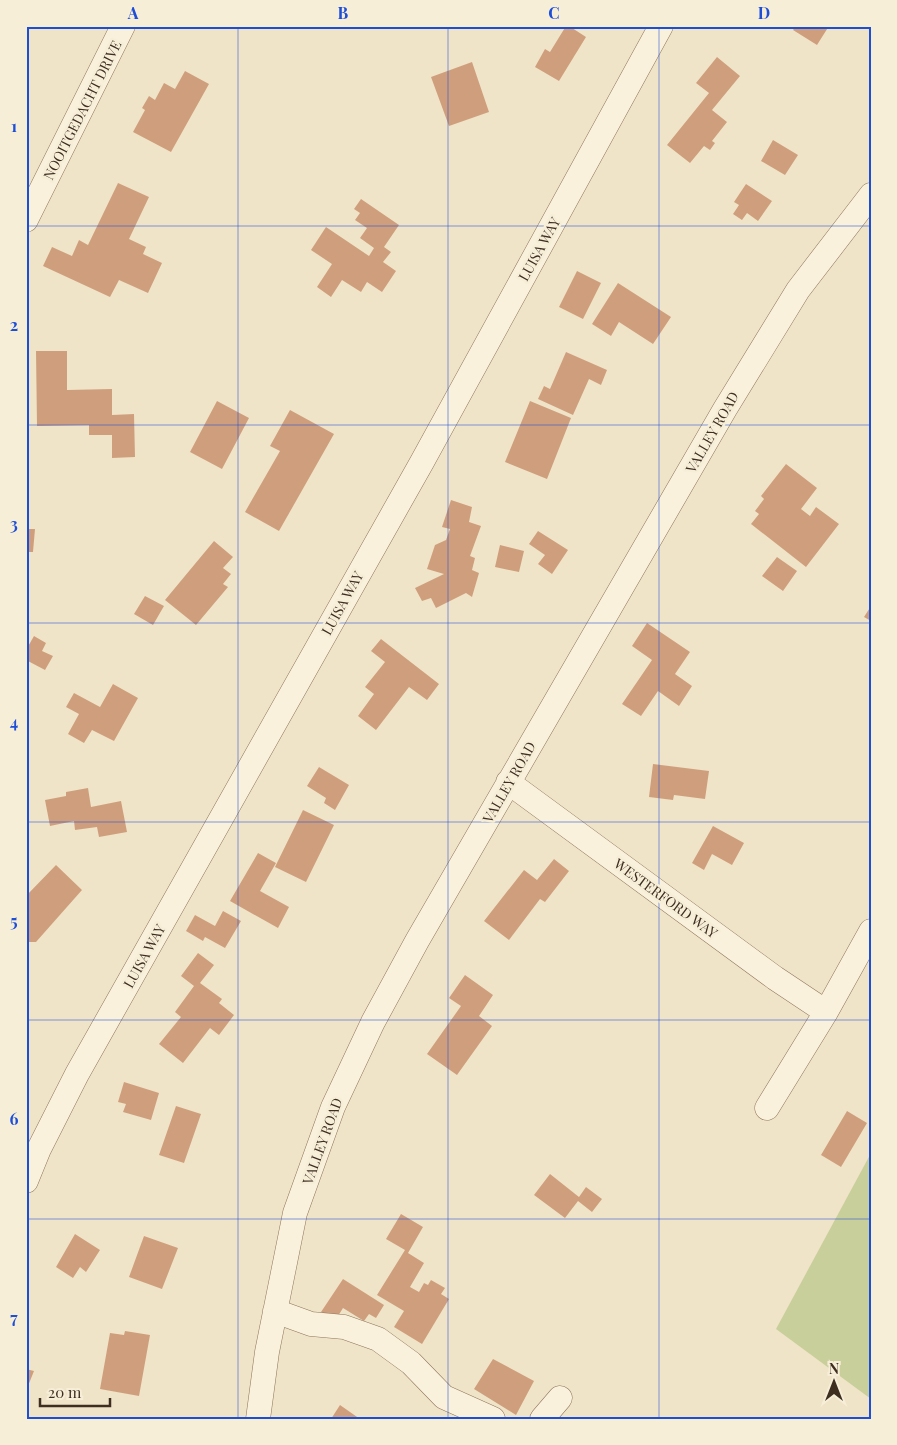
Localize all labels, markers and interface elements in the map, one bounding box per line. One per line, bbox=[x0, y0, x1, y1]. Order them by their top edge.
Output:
text: A bbox=[127, 2, 139, 23]
text: B bbox=[338, 2, 349, 23]
text: C bbox=[548, 2, 560, 23]
text: D bbox=[758, 2, 770, 23]
street label: NOOITGEDACHT DRIVE bbox=[39, 37, 125, 183]
text: 1 bbox=[11, 115, 17, 136]
street label: LUISA WAY bbox=[514, 213, 565, 284]
text: 2 bbox=[10, 314, 18, 335]
street label: VALLEY ROAD bbox=[681, 388, 743, 477]
text: 3 bbox=[10, 513, 18, 534]
street label: LUISA WAY bbox=[317, 567, 368, 638]
text: 4 bbox=[10, 711, 18, 732]
street label: VALLEY ROAD bbox=[478, 738, 540, 827]
street label: WESTERFORD WAY bbox=[610, 853, 722, 942]
text: 5 bbox=[10, 910, 18, 931]
street label: LUISA WAY bbox=[119, 920, 170, 991]
street label: VALLEY ROAD bbox=[297, 1095, 346, 1188]
text: 6 bbox=[10, 1108, 19, 1129]
text: 7 bbox=[10, 1307, 18, 1328]
north arrow bbox=[810, 1358, 860, 1408]
text: N bbox=[829, 1359, 839, 1378]
scale bar bbox=[40, 1375, 110, 1407]
text: 20 m bbox=[48, 1382, 82, 1402]

